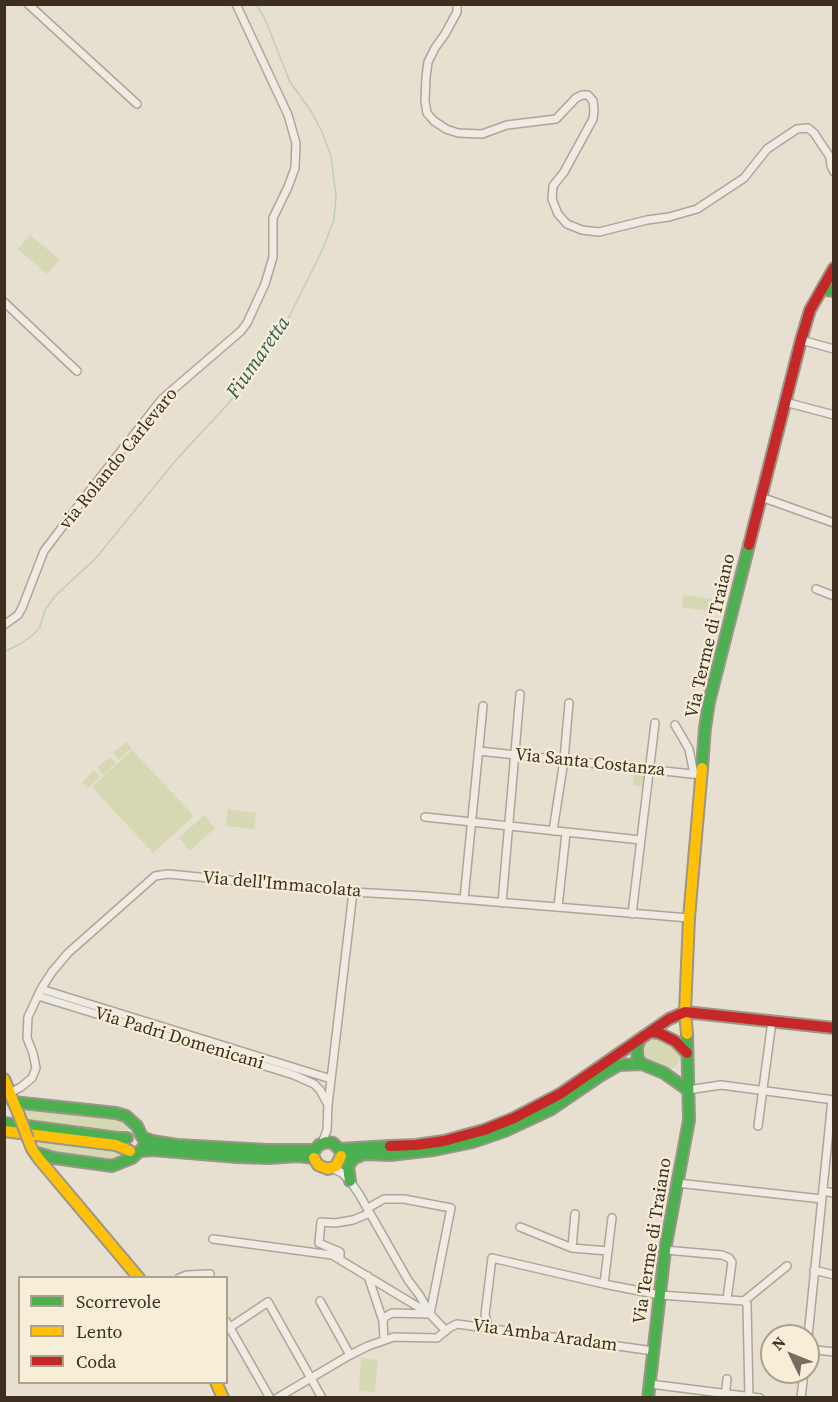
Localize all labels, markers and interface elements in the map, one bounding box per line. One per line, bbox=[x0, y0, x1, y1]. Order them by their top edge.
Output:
water label: Fiumaretta bbox=[222, 312, 296, 404]
street label: via Rolando Carlevaro bbox=[55, 384, 183, 534]
street label: Via Terme di Traiano bbox=[682, 552, 740, 720]
street label: Via Santa Costanza bbox=[514, 744, 666, 782]
street label: Via dell'Immacolata bbox=[202, 867, 362, 903]
street label: Via Padri Domenicani bbox=[92, 1003, 266, 1075]
street label: Via Terme di Traiano bbox=[629, 1156, 677, 1326]
legend bbox=[18, 1276, 228, 1384]
text: Scorrevole bbox=[76, 1289, 161, 1314]
street label: Via Amba Aradam bbox=[471, 1315, 619, 1357]
text: Lento bbox=[76, 1319, 122, 1344]
north arrow bbox=[760, 1324, 820, 1384]
text: N bbox=[766, 1331, 790, 1355]
text: Coda bbox=[76, 1349, 116, 1374]

